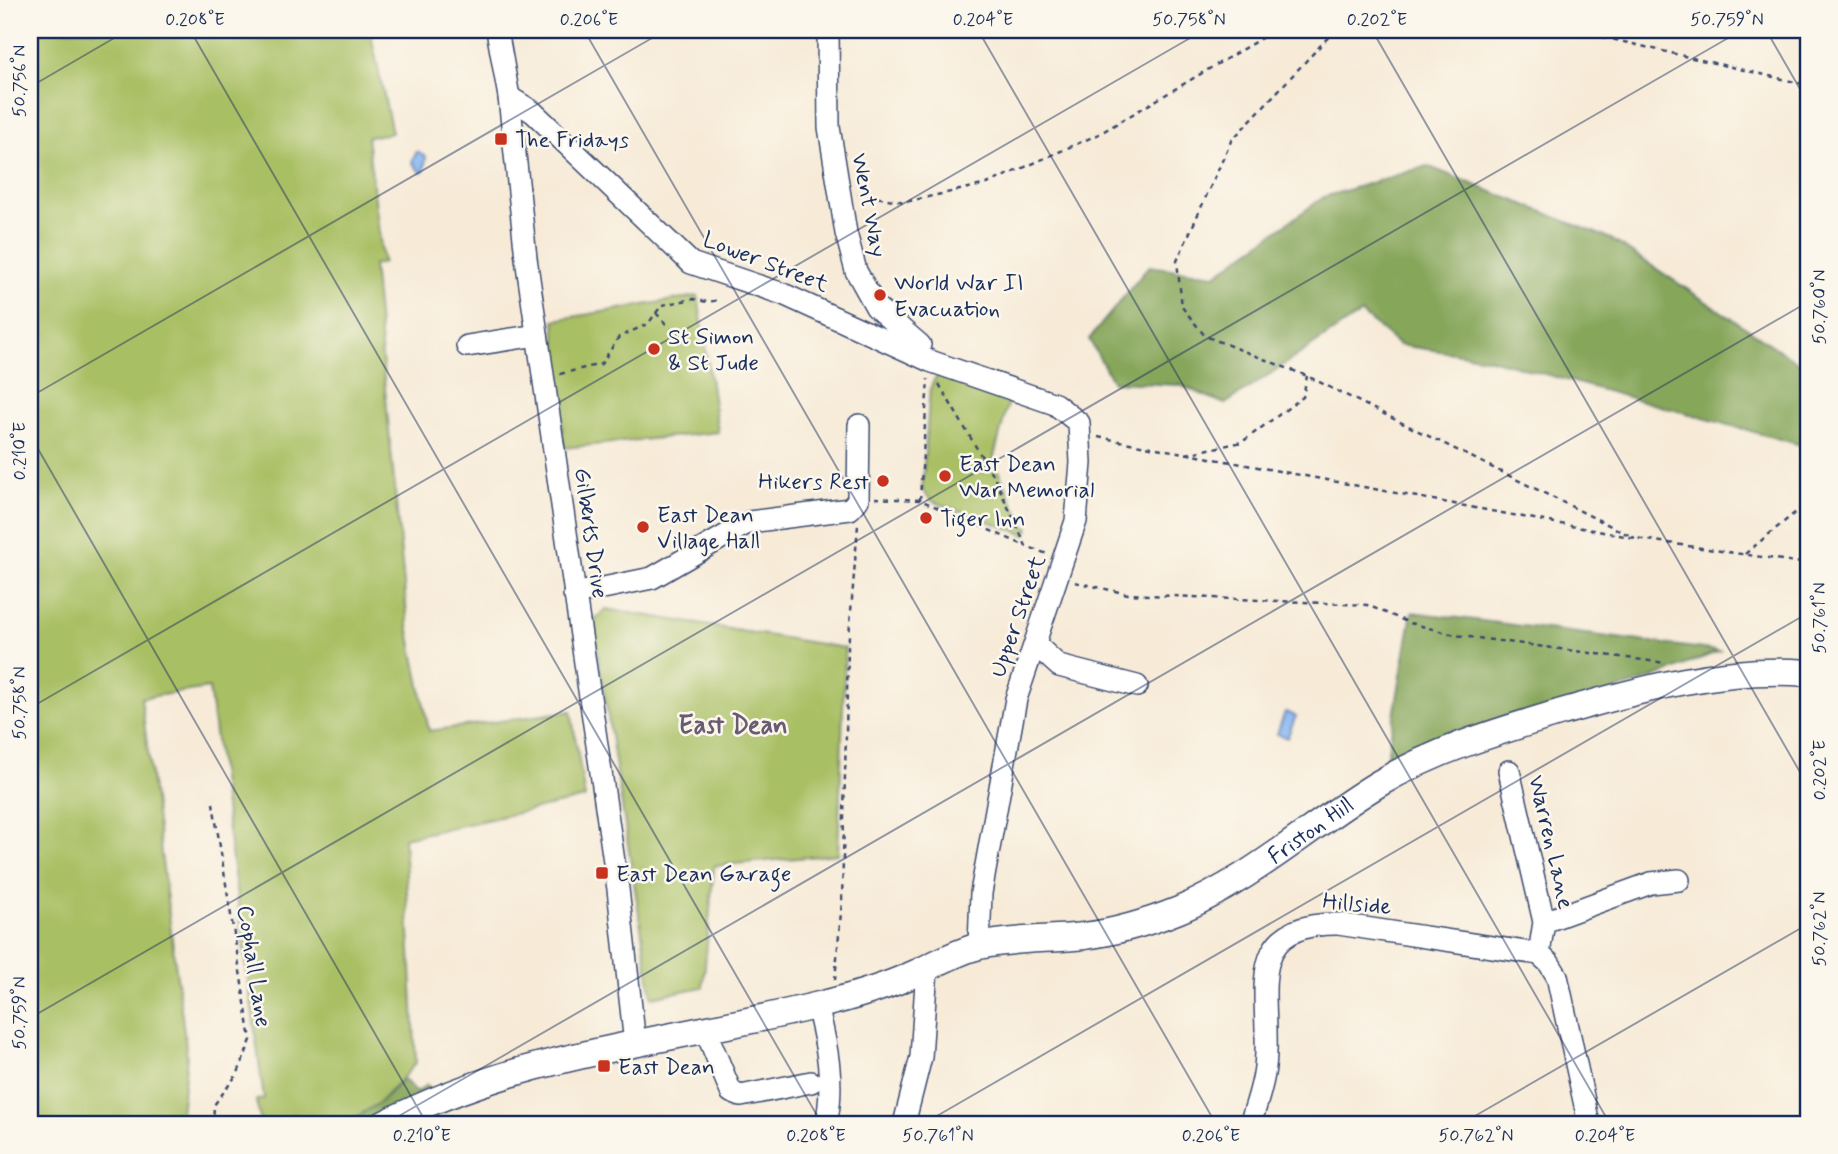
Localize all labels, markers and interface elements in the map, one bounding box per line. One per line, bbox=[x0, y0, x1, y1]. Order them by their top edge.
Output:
text: 0.208°E bbox=[165, 8, 225, 32]
text: 0.206°E bbox=[560, 8, 618, 32]
text: 0.204°E bbox=[953, 8, 1013, 32]
text: 50.758°N bbox=[1152, 8, 1226, 32]
text: 0.202°E bbox=[1347, 8, 1407, 32]
text: 50.759°N bbox=[1690, 8, 1764, 32]
text: 50.756°N bbox=[8, 45, 32, 117]
place label: The Fridays bbox=[515, 126, 629, 156]
marker: The Fridays bbox=[493, 131, 509, 147]
street label: Went Way bbox=[843, 151, 893, 260]
street label: Lower Street bbox=[698, 225, 833, 301]
place label: World War II Evacuation bbox=[894, 269, 1024, 325]
text: 50.760°N bbox=[1808, 269, 1832, 345]
marker: World War II Evacuation bbox=[872, 287, 888, 303]
place label: St Simon & St Jude bbox=[668, 323, 759, 379]
marker: St Simon & St Jude bbox=[646, 341, 662, 357]
text: 0.210°E bbox=[8, 422, 32, 480]
place label: East Dean War Memorial bbox=[959, 450, 1094, 506]
street label: Gilberts Drive bbox=[566, 466, 614, 601]
place label: Hikers Rest bbox=[758, 468, 869, 498]
marker: East Dean War Memorial bbox=[937, 468, 953, 484]
marker: Hikers Rest bbox=[875, 473, 891, 489]
place label: East Dean Village Hall bbox=[657, 501, 760, 557]
place label: Tiger Inn bbox=[940, 505, 1025, 537]
marker: Tiger Inn bbox=[918, 510, 934, 526]
marker: East Dean Village Hall bbox=[635, 519, 651, 535]
street label: Upper Street bbox=[984, 551, 1054, 682]
text: 50.761°N bbox=[1808, 582, 1832, 654]
text: 50.758°N bbox=[8, 666, 32, 740]
district label: East Dean bbox=[678, 709, 788, 743]
text: 0.202°E bbox=[1808, 740, 1832, 800]
street label: Warren Lane bbox=[1520, 773, 1580, 912]
street label: Friston Hill bbox=[1263, 791, 1360, 872]
place label: East Dean Garage bbox=[616, 860, 791, 892]
marker: East Dean Garage bbox=[594, 865, 610, 881]
street label: Hillside bbox=[1321, 887, 1393, 923]
text: 50.762°N bbox=[1808, 891, 1832, 967]
street label: Cophall Lane bbox=[229, 903, 277, 1029]
text: 50.759°N bbox=[8, 976, 32, 1050]
place label: East Dean bbox=[618, 1053, 715, 1083]
marker: East Dean bbox=[596, 1058, 612, 1074]
text: 0.210°E bbox=[393, 1124, 451, 1148]
text: 0.208°E bbox=[786, 1124, 846, 1148]
text: 50.761°N bbox=[902, 1124, 974, 1148]
text: 0.206°E bbox=[1182, 1124, 1240, 1148]
text: 50.762°N bbox=[1438, 1124, 1514, 1148]
text: 0.204°E bbox=[1575, 1124, 1635, 1148]

